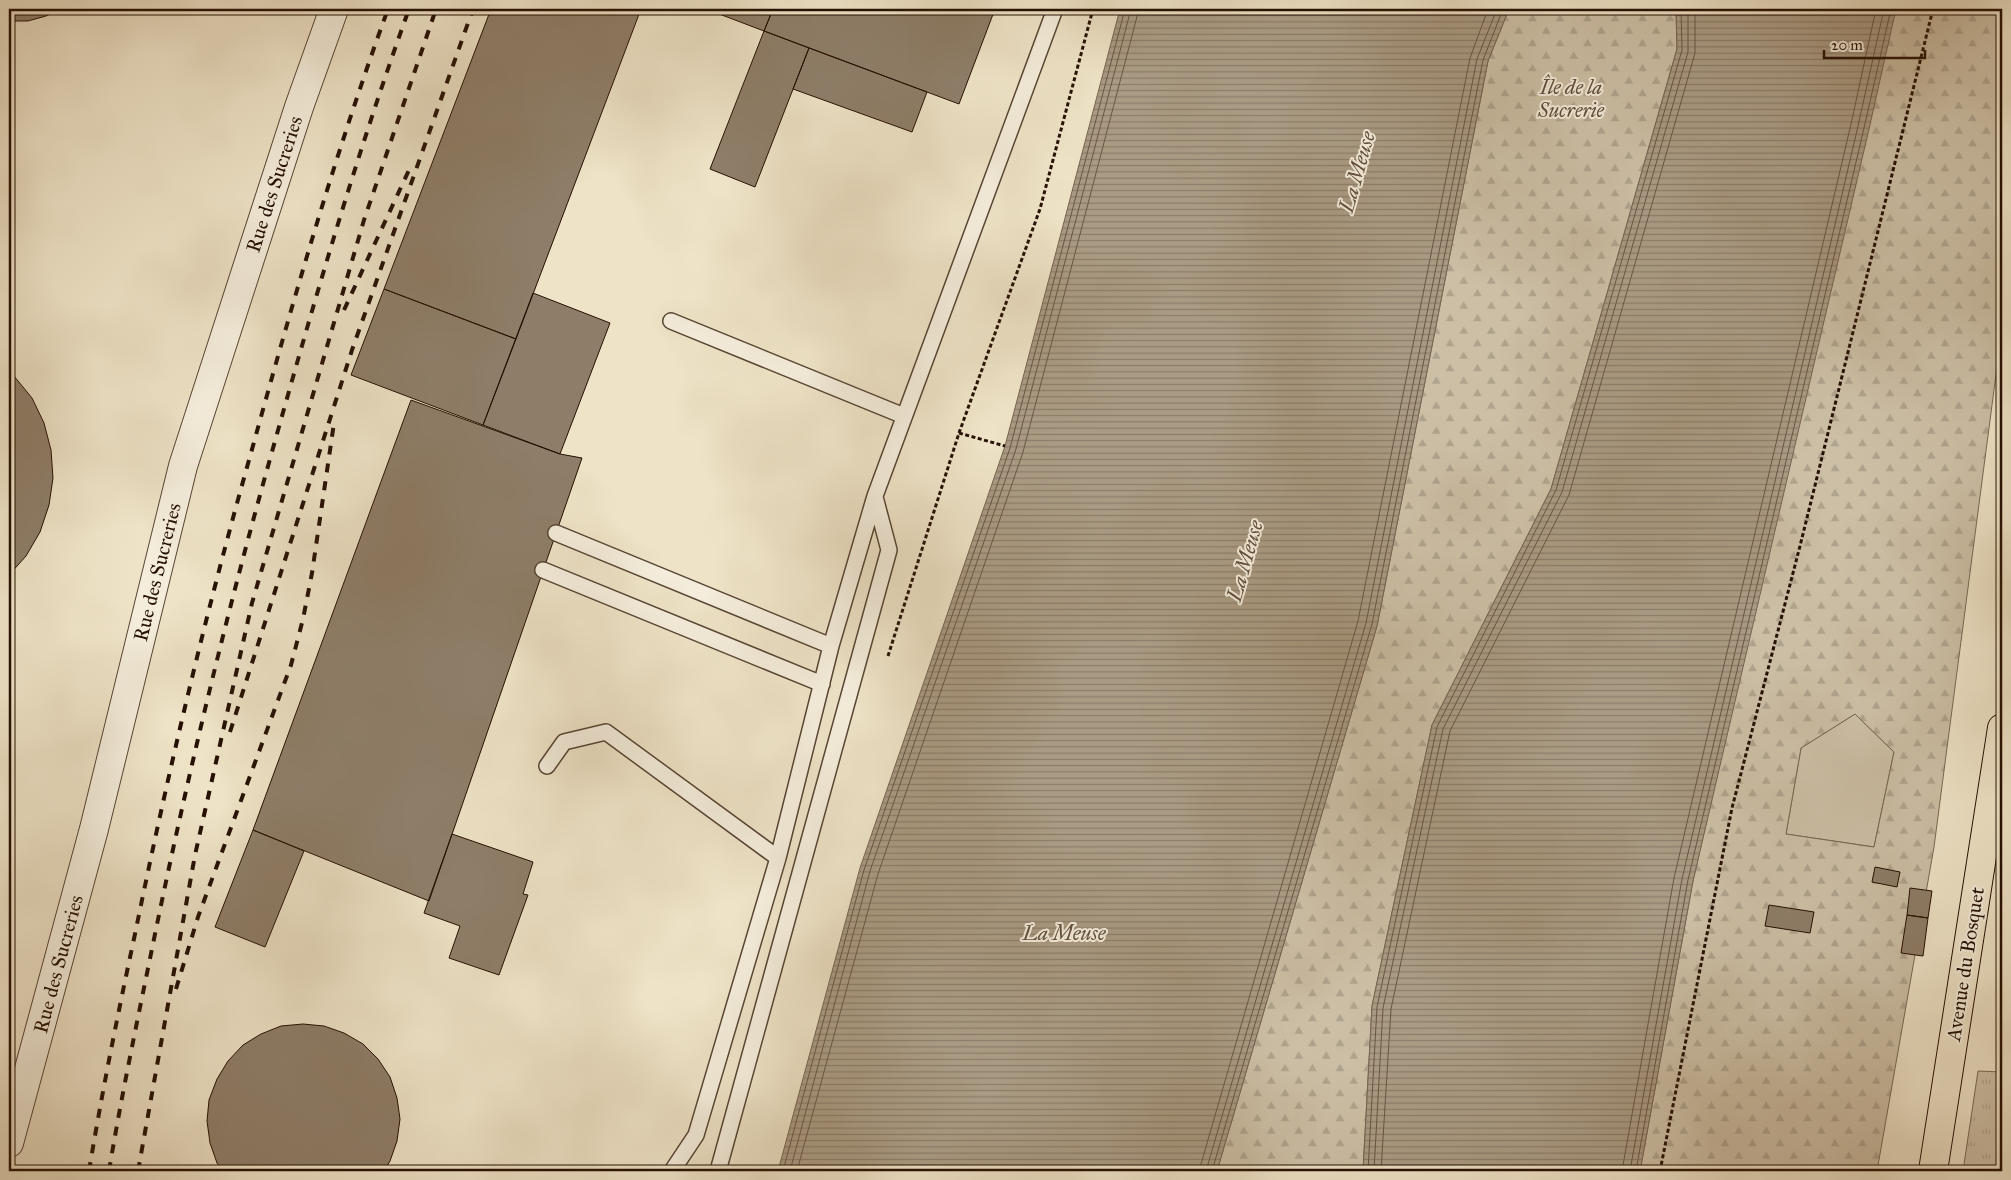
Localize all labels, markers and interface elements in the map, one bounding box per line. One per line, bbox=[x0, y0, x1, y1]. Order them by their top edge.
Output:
scale bar bbox=[1824, 28, 1925, 60]
text: 20 m bbox=[1831, 36, 1863, 54]
park label: Île de la Sucrerie bbox=[1537, 74, 1605, 122]
street label: Rue des Sucreries bbox=[241, 113, 307, 255]
water label: La Meuse bbox=[1333, 127, 1381, 216]
street label: Rue des Sucreries bbox=[128, 500, 186, 644]
water label: La Meuse bbox=[1221, 516, 1269, 605]
street label: Avenue du Bosquet bbox=[1941, 885, 1990, 1044]
street label: Rue des Sucreries bbox=[28, 892, 88, 1036]
water label: La Meuse bbox=[1022, 920, 1107, 946]

